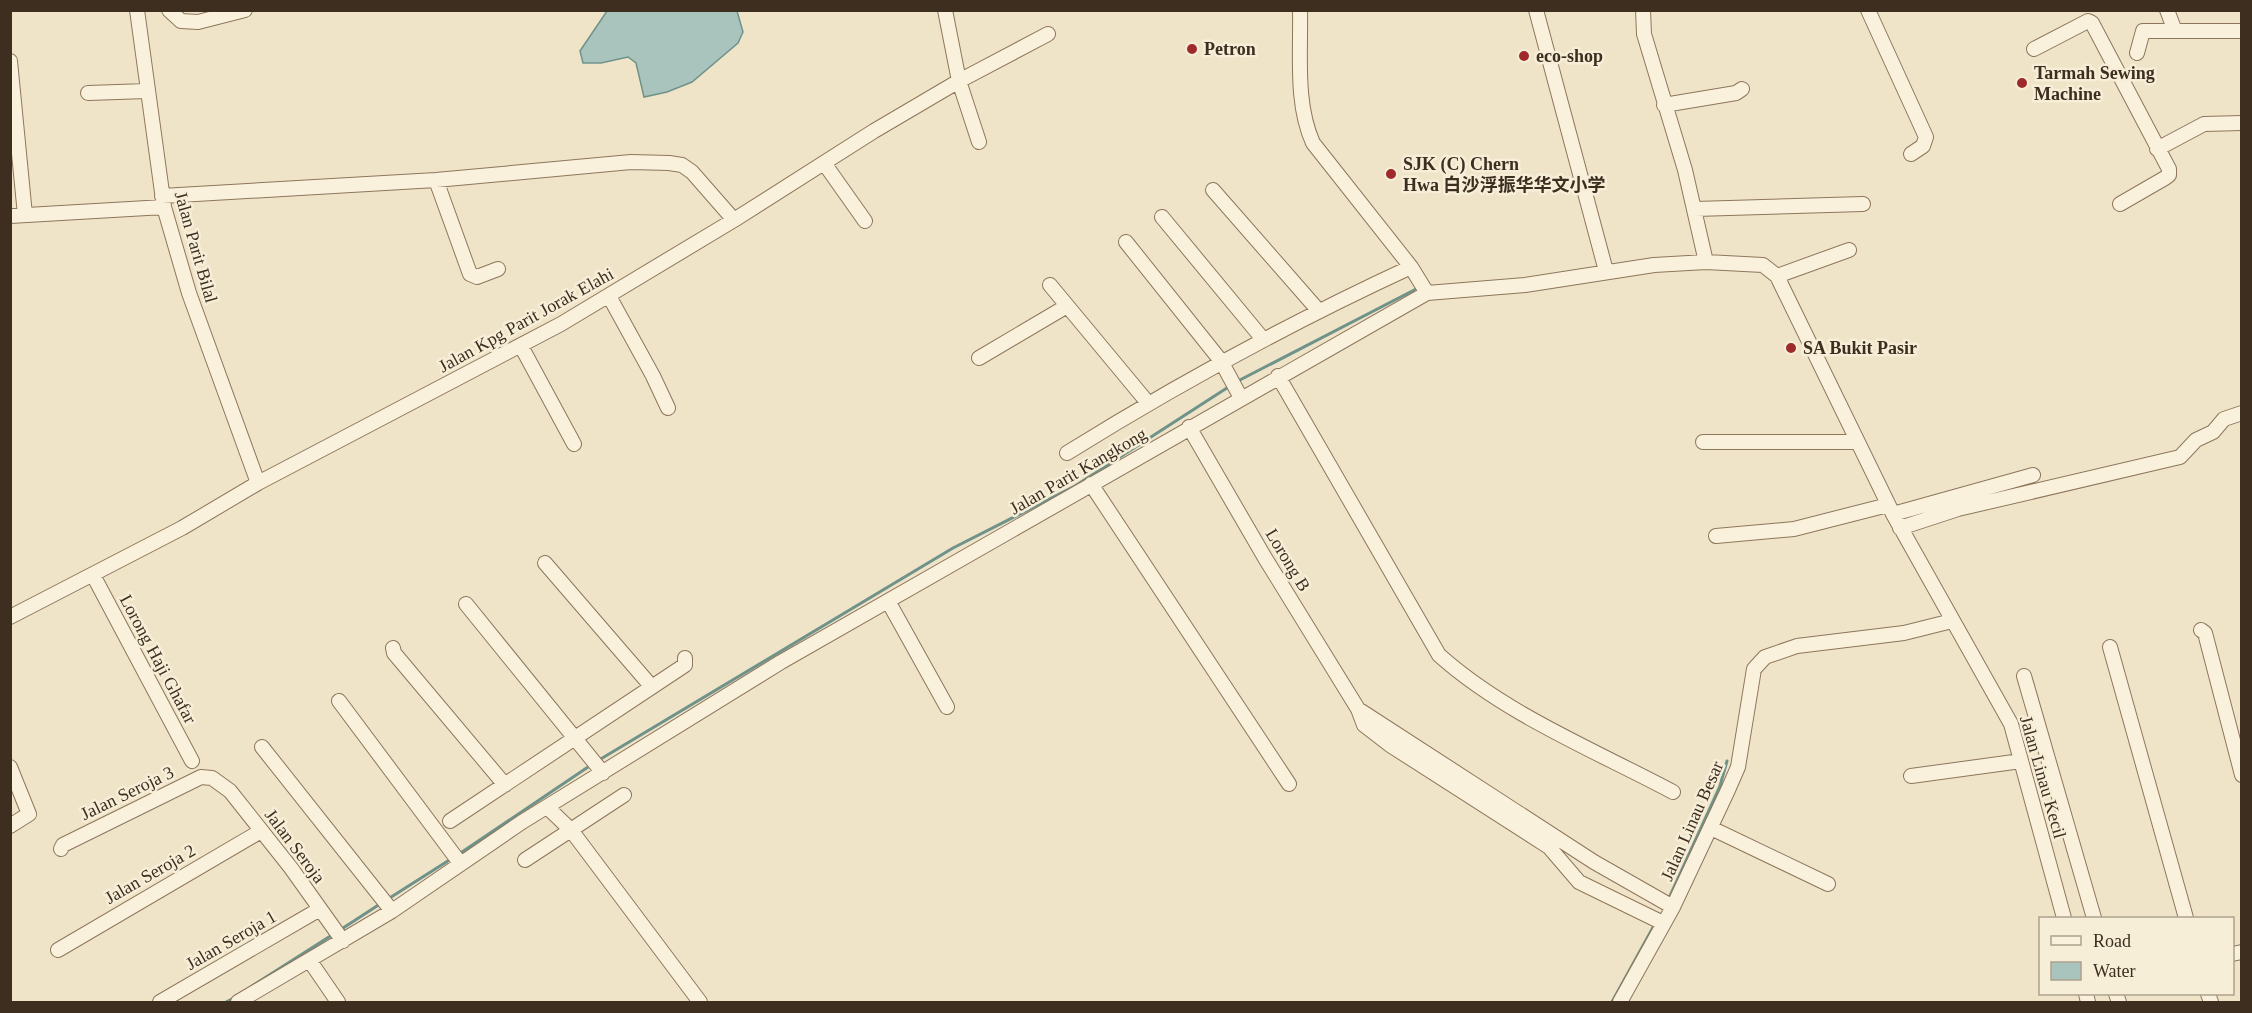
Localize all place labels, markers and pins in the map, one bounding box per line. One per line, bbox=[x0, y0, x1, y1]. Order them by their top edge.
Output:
place label: Petron bbox=[1204, 39, 1256, 59]
marker: Petron bbox=[1185, 42, 1199, 56]
place label: eco-shop bbox=[1536, 46, 1603, 66]
marker: eco-shop bbox=[1517, 49, 1531, 63]
place label: Tarmah Sewing Machine bbox=[2034, 63, 2155, 104]
marker: Tarmah Sewing Machine bbox=[2015, 76, 2029, 90]
place label: SJK (C) Chern Hwa 白沙浮振华华文小学 bbox=[1403, 154, 1606, 195]
marker: SJK (C) Chern Hwa 白沙浮振华华文小学 bbox=[1384, 167, 1398, 181]
place label: SA Bukit Pasir bbox=[1803, 338, 1917, 358]
marker: SA Bukit Pasir bbox=[1784, 341, 1798, 355]

